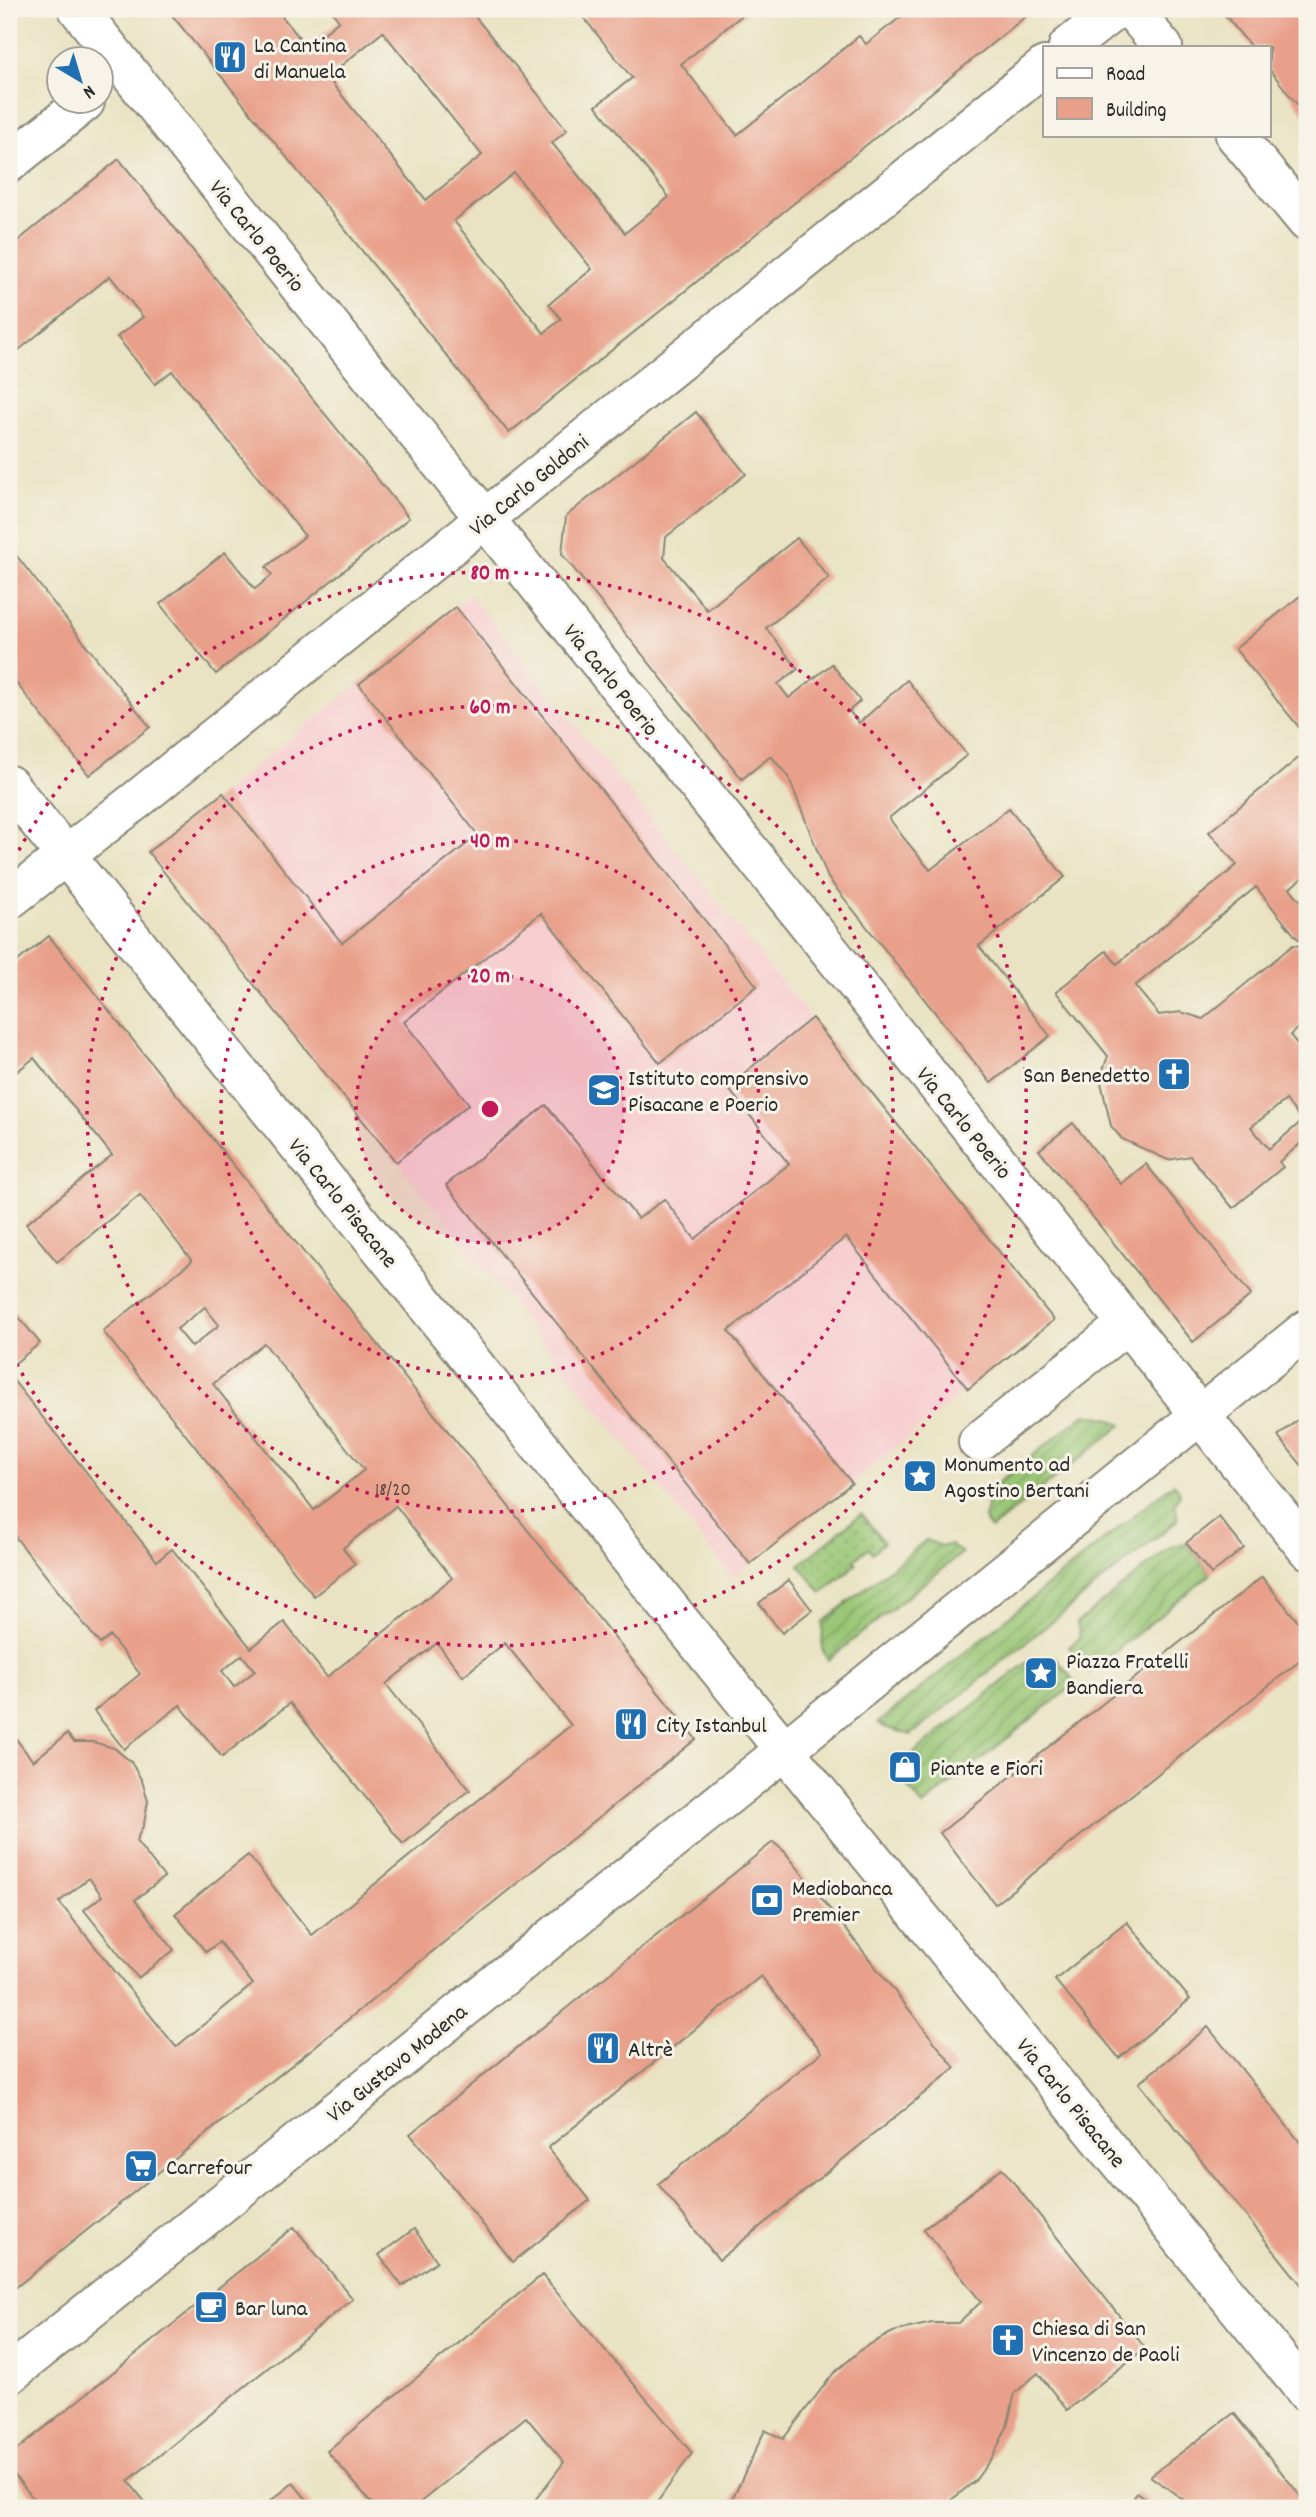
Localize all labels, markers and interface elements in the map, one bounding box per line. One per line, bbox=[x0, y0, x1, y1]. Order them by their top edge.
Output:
place label: La Cantina di Manuela bbox=[254, 31, 348, 90]
restaurant icon: La Cantina di Manuela bbox=[211, 38, 249, 76]
north arrow bbox=[46, 46, 116, 116]
legend bbox=[1043, 46, 1270, 136]
text: Road bbox=[1106, 61, 1145, 91]
text: N bbox=[76, 77, 100, 104]
text: Building bbox=[1106, 97, 1166, 127]
street label: Via Carlo Poerio bbox=[199, 174, 311, 301]
street label: Via Carlo Goldoni bbox=[463, 428, 597, 546]
text: 80 m bbox=[470, 560, 510, 590]
street label: Via Carlo Poerio bbox=[553, 618, 665, 745]
text: 60 m bbox=[470, 694, 510, 724]
text: 40 m bbox=[470, 828, 510, 858]
text: 20 m bbox=[470, 963, 510, 993]
church icon: San Benedetto bbox=[1155, 1055, 1193, 1093]
street label: Via Carlo Poerio bbox=[906, 1061, 1018, 1188]
place label: San Benedetto bbox=[1023, 1061, 1150, 1094]
place label: Istituto comprensivo Pisacane e Poerio bbox=[628, 1064, 809, 1123]
school or university icon: Istituto comprensivo Pisacane e Poerio bbox=[585, 1071, 623, 1109]
centre of rings bbox=[478, 1097, 502, 1121]
street label: Via Carlo Pisacane bbox=[278, 1132, 404, 1276]
place label: Monumento ad Agostino Bertani bbox=[944, 1450, 1089, 1509]
place icon: Monumento ad Agostino Bertani bbox=[901, 1457, 939, 1495]
house number: 18/20 bbox=[375, 1478, 411, 1505]
place label: Piazza Fratelli Bandiera bbox=[1066, 1647, 1188, 1706]
place icon: Piazza Fratelli Bandiera bbox=[1022, 1654, 1060, 1692]
restaurant icon: City Istanbul bbox=[612, 1705, 650, 1743]
place label: City Istanbul bbox=[656, 1711, 767, 1744]
shop icon: Piante e Fiori bbox=[886, 1748, 924, 1786]
place label: Piante e Fiori bbox=[930, 1754, 1043, 1787]
place label: Mediobanca Premier bbox=[792, 1874, 893, 1933]
bank icon: Mediobanca Premier bbox=[748, 1881, 786, 1919]
street label: Via Gustavo Modena bbox=[321, 1997, 477, 2132]
restaurant icon: Altrè bbox=[584, 2029, 622, 2067]
street label: Via Carlo Pisacane bbox=[1006, 2032, 1132, 2176]
place label: Altrè bbox=[628, 2035, 673, 2068]
supermarket icon: Carrefour bbox=[122, 2147, 160, 2185]
place label: Carrefour bbox=[166, 2153, 253, 2186]
cafe icon: Bar luna bbox=[192, 2288, 230, 2326]
place label: Bar luna bbox=[235, 2294, 309, 2327]
place label: Chiesa di San Vincenzo de Paoli bbox=[1032, 2314, 1179, 2373]
church icon: Chiesa di San Vincenzo de Paoli bbox=[989, 2321, 1027, 2359]

